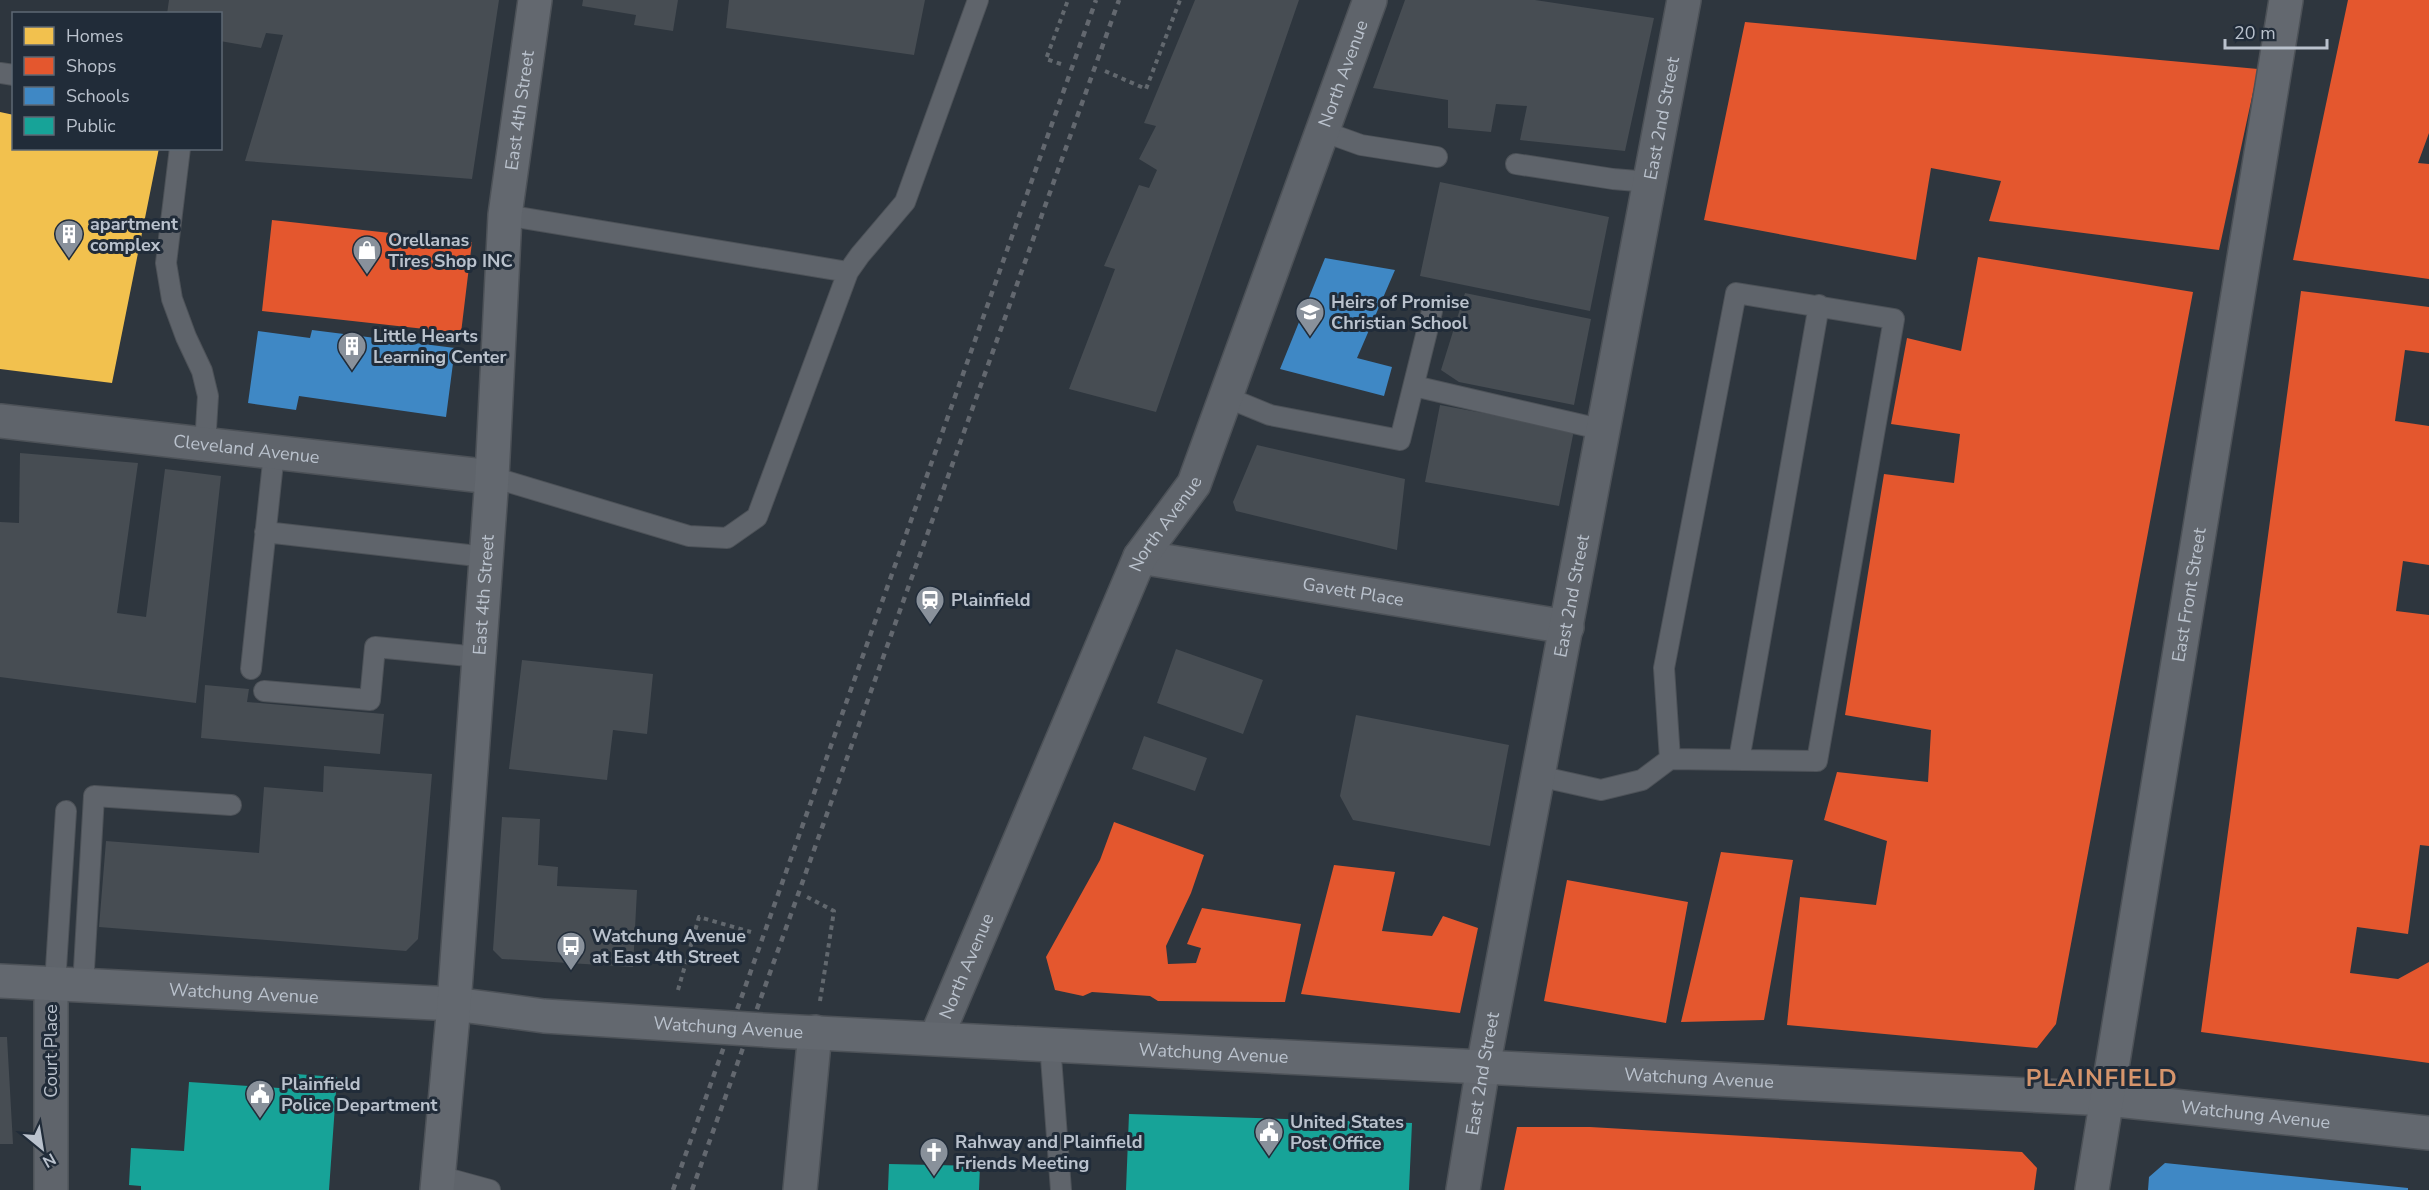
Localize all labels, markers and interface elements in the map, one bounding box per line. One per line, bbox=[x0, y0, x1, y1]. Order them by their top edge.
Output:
legend bbox=[12, 12, 222, 150]
scale bar bbox=[2225, 12, 2327, 50]
street label: North Avenue bbox=[1313, 16, 1374, 131]
text: 20 m bbox=[2234, 21, 2276, 45]
text: Homes bbox=[66, 24, 123, 48]
street label: East 4th Street bbox=[499, 48, 540, 172]
text: Shops bbox=[66, 54, 116, 78]
street label: East 2nd Street bbox=[1638, 54, 1685, 182]
text: Schools bbox=[66, 84, 130, 108]
text: Public bbox=[66, 114, 116, 138]
place label: apartment complex bbox=[90, 212, 178, 257]
building icon: apartment complex bbox=[53, 218, 85, 260]
place label: Orellanas Tires Shop INC bbox=[388, 228, 513, 273]
shop icon: Orellanas Tires Shop INC bbox=[351, 234, 383, 276]
place label: Heirs of Promise Christian School bbox=[1331, 290, 1470, 335]
school or university icon: Heirs of Promise Christian School bbox=[1294, 296, 1326, 338]
place label: Little Hearts Learning Center bbox=[373, 324, 507, 369]
building icon: Little Hearts Learning Center bbox=[336, 330, 368, 372]
street label: Cleveland Avenue bbox=[172, 429, 321, 469]
street label: North Avenue bbox=[1123, 473, 1208, 575]
street label: East Front Street bbox=[2166, 525, 2212, 664]
street label: East 2nd Street bbox=[1548, 532, 1595, 659]
street label: East 4th Street bbox=[467, 533, 500, 656]
street label: Gavett Place bbox=[1301, 572, 1406, 612]
station icon: Plainfield bbox=[914, 584, 946, 626]
place label: Plainfield bbox=[951, 588, 1031, 612]
street label: North Avenue bbox=[933, 910, 1000, 1023]
place label: Watchung Avenue at East 4th Street bbox=[592, 924, 746, 969]
bus stop icon: Watchung Avenue at East 4th Street bbox=[555, 930, 587, 972]
street label: Watchung Avenue bbox=[168, 978, 319, 1009]
street label: Court Place bbox=[39, 1004, 63, 1098]
street label: East 2nd Street bbox=[1460, 1009, 1505, 1137]
street label: Watchung Avenue bbox=[653, 1011, 804, 1044]
street label: Watchung Avenue bbox=[1138, 1037, 1289, 1069]
street label: Watchung Avenue bbox=[1623, 1062, 1774, 1094]
district label: PLAINFIELD bbox=[2026, 1062, 2178, 1094]
place label: Plainfield Police Department bbox=[281, 1072, 438, 1117]
public building icon: Plainfield Police Department bbox=[244, 1078, 276, 1120]
street label: Watchung Avenue bbox=[2180, 1095, 2331, 1134]
place label: United States Post Office bbox=[1290, 1110, 1404, 1155]
public building icon: United States Post Office bbox=[1253, 1116, 1285, 1158]
north arrow bbox=[12, 1118, 72, 1178]
place label: Rahway and Plainfield Friends Meeting bbox=[955, 1130, 1143, 1175]
church icon: Rahway and Plainfield Friends Meeting bbox=[918, 1136, 950, 1178]
text: N bbox=[38, 1148, 60, 1173]

